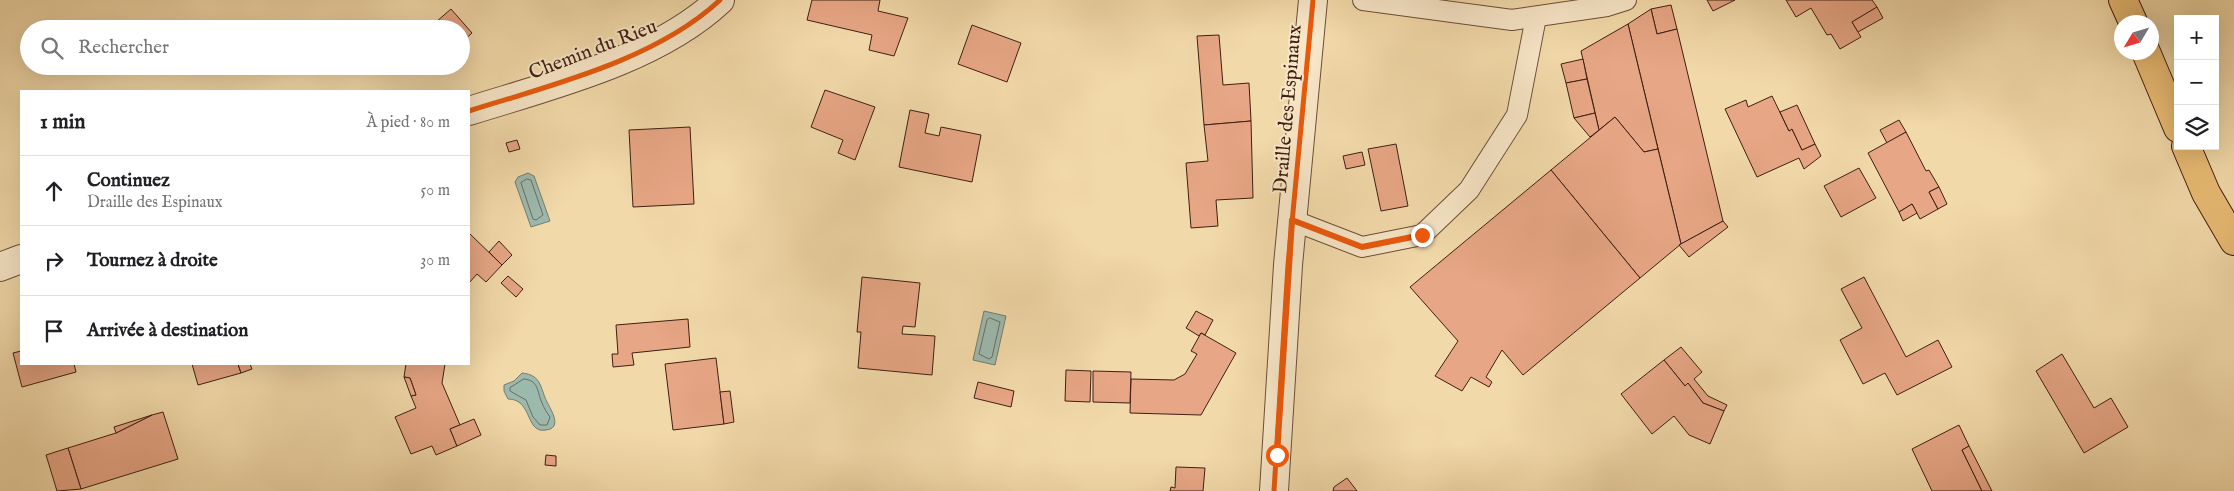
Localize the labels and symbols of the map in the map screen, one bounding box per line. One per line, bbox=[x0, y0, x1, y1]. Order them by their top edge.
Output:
street label: Chemin du Rieu bbox=[525, 14, 661, 86]
north arrow bbox=[2114, 15, 2159, 60]
street label: Draille des Espinaux bbox=[1268, 23, 1308, 194]
route end bbox=[1411, 224, 1434, 247]
route start bbox=[1266, 444, 1289, 467]

